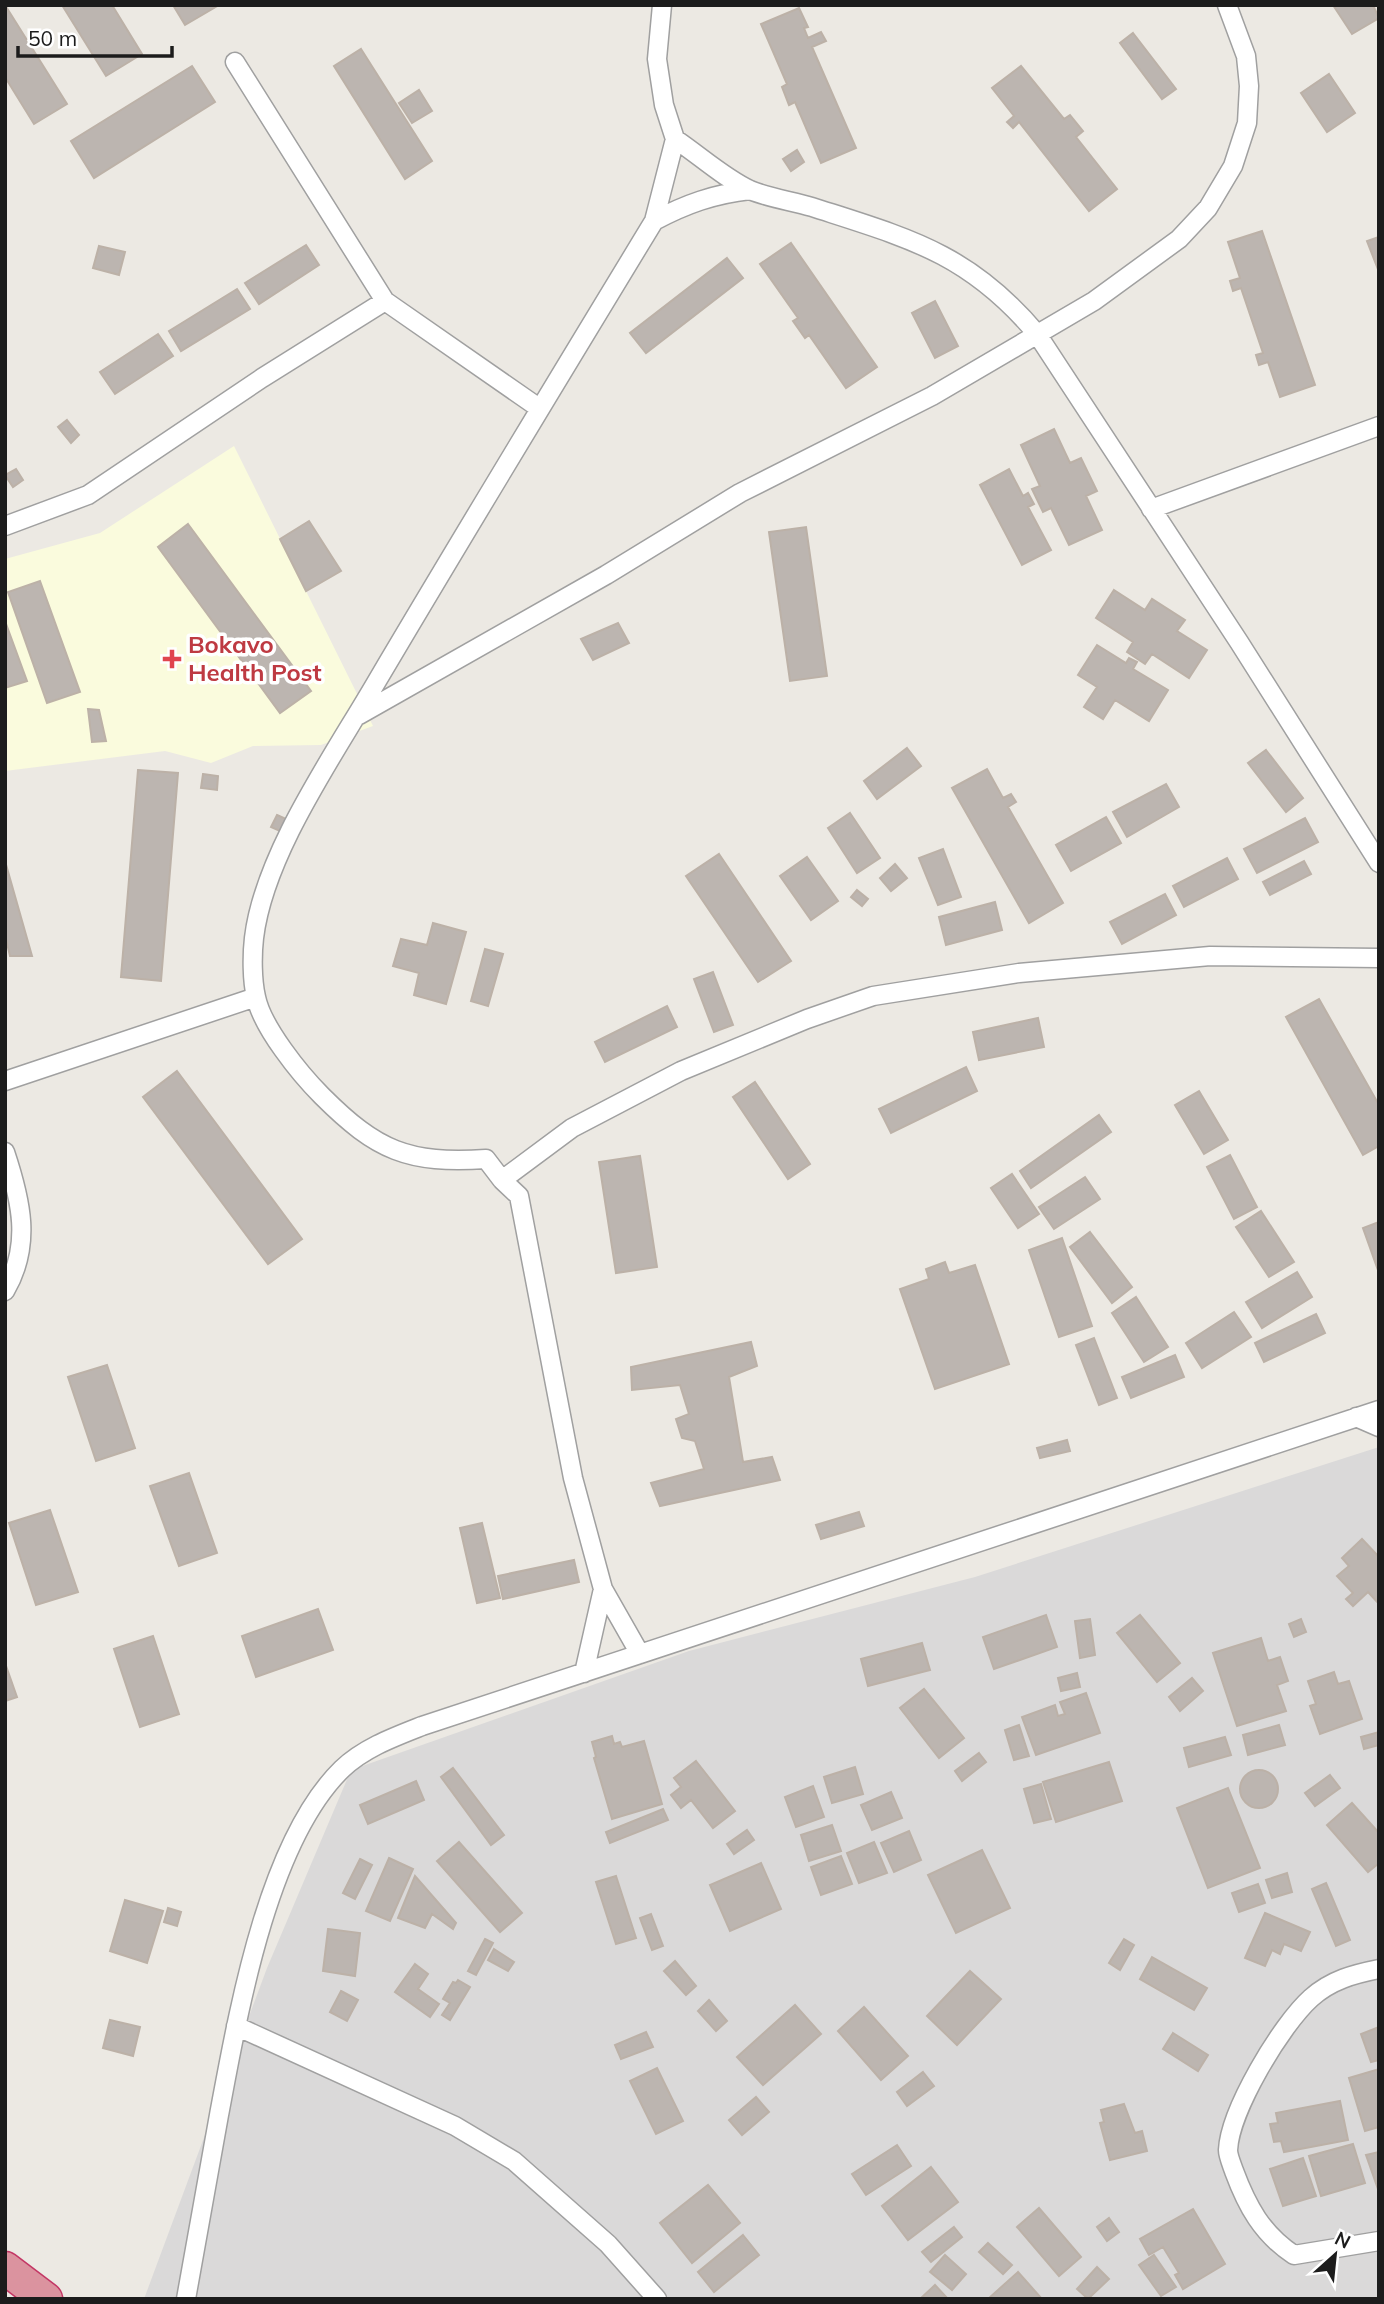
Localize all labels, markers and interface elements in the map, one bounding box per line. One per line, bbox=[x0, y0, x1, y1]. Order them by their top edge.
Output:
scale bar bbox=[18, 14, 172, 58]
text: 50 m bbox=[28, 25, 77, 51]
place label: Bokavo Health Post bbox=[188, 629, 322, 687]
marker: Bokavo Health Post bbox=[162, 649, 182, 669]
north arrow bbox=[1300, 2220, 1370, 2290]
text: N bbox=[1331, 2226, 1355, 2254]

